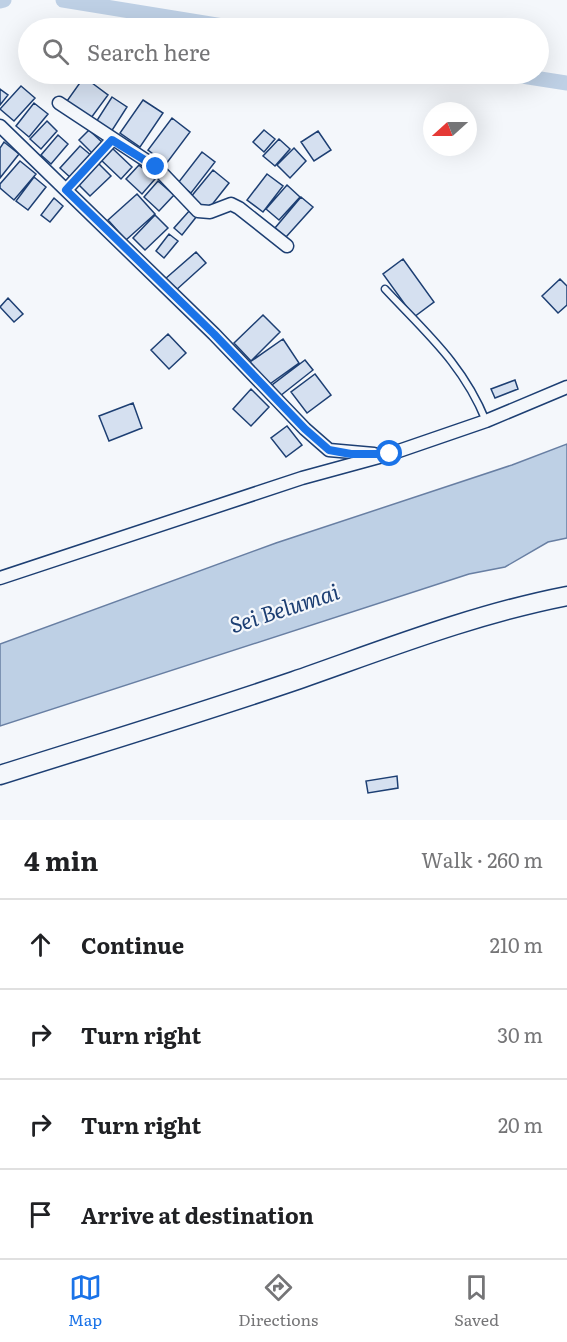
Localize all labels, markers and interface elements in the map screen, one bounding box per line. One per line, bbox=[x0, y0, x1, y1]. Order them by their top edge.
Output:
search box bbox=[18, 18, 549, 84]
icon: search bbox=[39, 35, 72, 68]
text: Search here bbox=[87, 35, 210, 68]
north arrow bbox=[423, 102, 477, 156]
route end bbox=[142, 153, 168, 179]
route start bbox=[376, 440, 402, 466]
water label: Sei Belumai bbox=[225, 574, 343, 640]
text: 4 min bbox=[24, 840, 98, 879]
text: Walk · 260 m bbox=[421, 844, 543, 874]
icon: ahead bbox=[24, 928, 57, 961]
text: Continue bbox=[81, 928, 184, 961]
text: 210 m bbox=[490, 929, 543, 959]
icon: right bbox=[24, 1018, 57, 1051]
text: Turn right bbox=[81, 1018, 201, 1051]
text: 30 m bbox=[497, 1019, 543, 1049]
icon: right bbox=[24, 1108, 57, 1141]
text: Turn right bbox=[81, 1108, 201, 1141]
text: 20 m bbox=[498, 1109, 543, 1139]
icon: arrive bbox=[24, 1198, 57, 1231]
text: Arrive at destination bbox=[81, 1198, 314, 1231]
tab: Map bbox=[68, 1271, 102, 1331]
tab: Directions bbox=[238, 1271, 318, 1331]
tab: Saved bbox=[454, 1271, 499, 1331]

